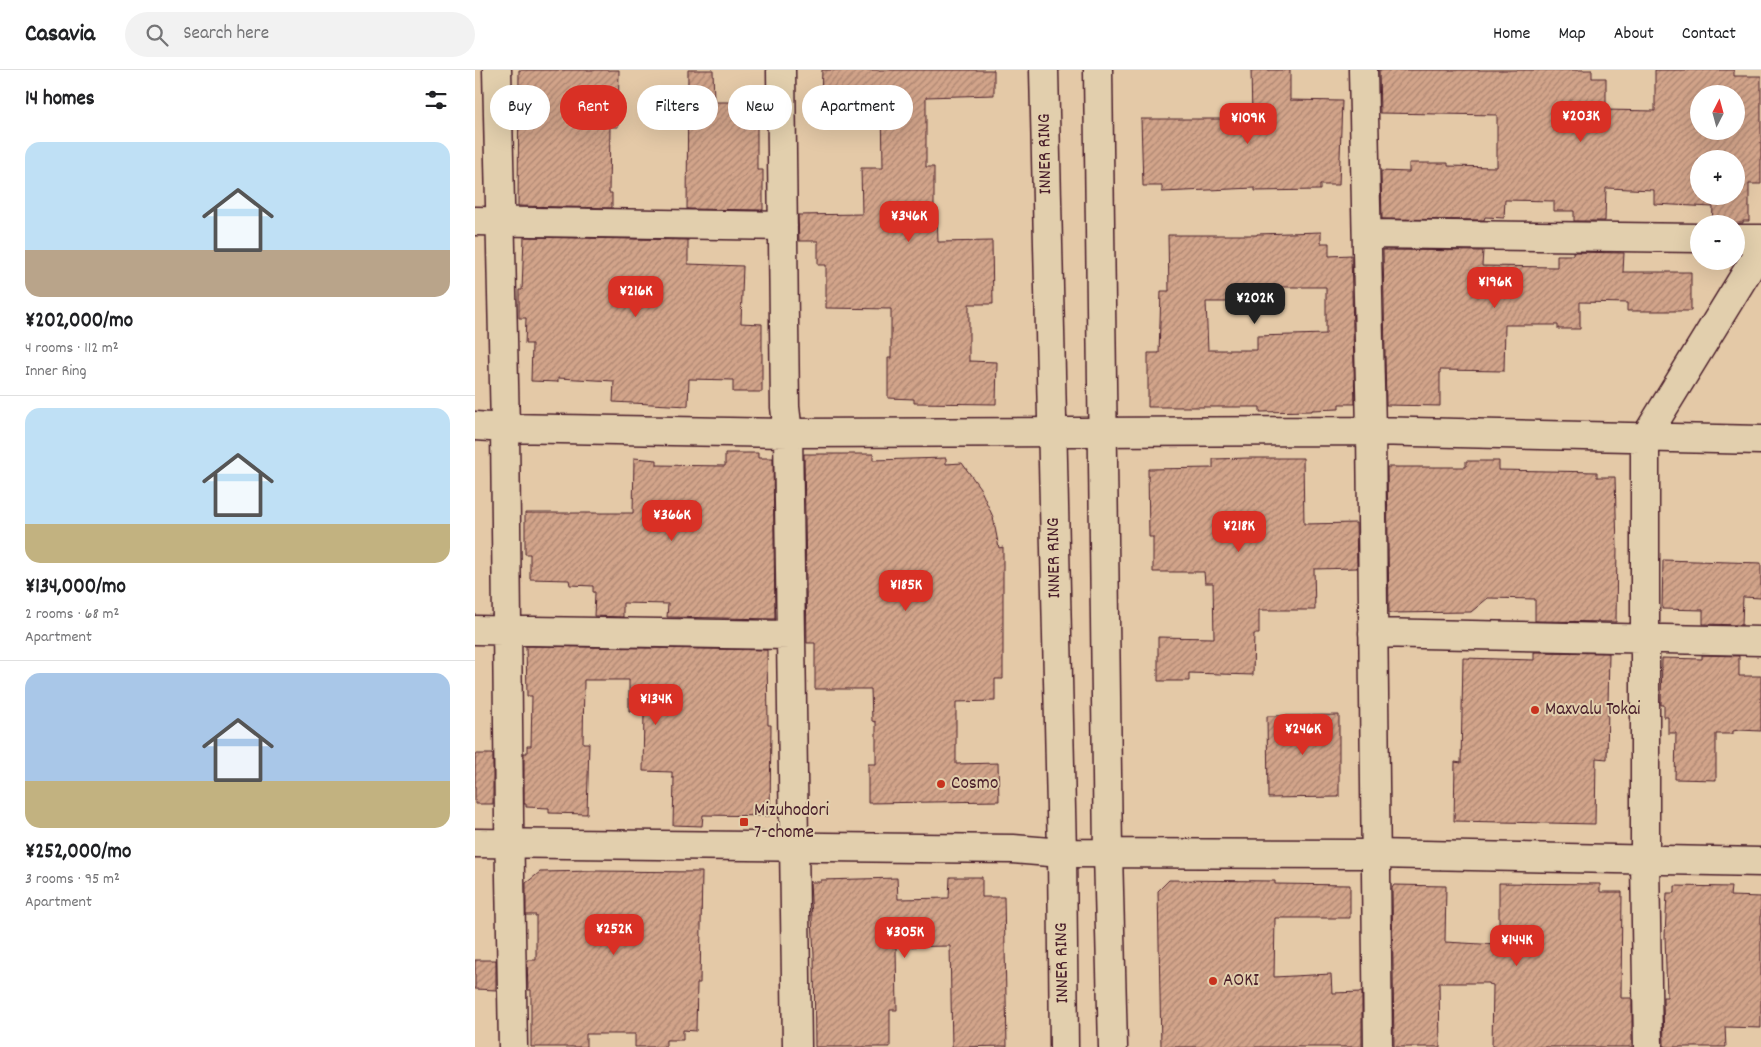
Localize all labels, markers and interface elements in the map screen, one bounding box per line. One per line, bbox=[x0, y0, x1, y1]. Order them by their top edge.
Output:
search box bbox=[125, 12, 475, 57]
text: Casavia bbox=[25, 18, 95, 52]
icon: search bbox=[143, 21, 171, 49]
text: Search here bbox=[183, 21, 269, 48]
text: Home bbox=[1493, 22, 1530, 47]
text: Map bbox=[1558, 22, 1586, 47]
text: About bbox=[1614, 22, 1654, 47]
text: Contact bbox=[1682, 22, 1736, 47]
text: 14 homes bbox=[25, 85, 95, 115]
chip: Buy bbox=[490, 85, 550, 130]
chip: Rent bbox=[560, 85, 627, 130]
chip: Filters bbox=[637, 85, 718, 130]
chip: New bbox=[728, 85, 792, 130]
chip: Apartment bbox=[802, 85, 913, 130]
north arrow bbox=[1690, 85, 1745, 140]
map controls bbox=[1690, 85, 1745, 270]
icon: filters bbox=[422, 86, 450, 114]
pin: ¥203K bbox=[1546, 100, 1616, 143]
pin: ¥109K bbox=[1213, 102, 1283, 145]
text: ¥203K bbox=[1562, 105, 1600, 128]
text: ¥109K bbox=[1231, 107, 1265, 130]
street label: INNER RING bbox=[1032, 113, 1060, 195]
button: + bbox=[1690, 150, 1745, 205]
icon: home bbox=[193, 175, 283, 265]
pin: ¥346K bbox=[874, 200, 944, 243]
text: ¥346K bbox=[891, 205, 927, 228]
button: − bbox=[1690, 215, 1745, 270]
pin: ¥196K bbox=[1460, 266, 1530, 309]
text: ¥196K bbox=[1478, 271, 1512, 294]
pin: ¥216K bbox=[601, 276, 671, 318]
text: ¥216K bbox=[619, 280, 653, 303]
pin: ¥202K bbox=[1220, 282, 1290, 325]
text: ¥202K bbox=[1236, 287, 1274, 310]
text: ¥202,000/mo bbox=[25, 307, 133, 337]
text: 4 rooms · 112 m² bbox=[25, 337, 119, 360]
text: Inner Ring bbox=[25, 360, 87, 383]
icon: home bbox=[193, 440, 283, 530]
pin: ¥366K bbox=[637, 500, 707, 542]
text: ¥366K bbox=[653, 504, 691, 527]
pin: ¥218K bbox=[1204, 510, 1274, 553]
text: ¥218K bbox=[1223, 515, 1255, 538]
street label: INNER RING bbox=[1041, 517, 1069, 599]
pin: ¥185K bbox=[871, 570, 941, 612]
text: ¥134,000/mo bbox=[25, 573, 126, 603]
text: ¥185K bbox=[890, 574, 922, 597]
text: 2 rooms · 68 m² bbox=[25, 603, 119, 626]
text: Apartment bbox=[25, 626, 92, 649]
pin: ¥134K bbox=[621, 684, 691, 726]
text: ¥134K bbox=[640, 688, 672, 711]
place label: Maxvalu Tokai bbox=[1545, 697, 1641, 724]
marker: Maxvalu Tokai bbox=[1529, 704, 1541, 716]
icon: home bbox=[193, 705, 283, 795]
pin: ¥246K bbox=[1268, 714, 1338, 756]
text: ¥246K bbox=[1285, 718, 1321, 741]
place label: Cosmo bbox=[951, 771, 998, 798]
marker: Cosmo bbox=[935, 778, 947, 790]
place label: Mizuhodori 7-chome bbox=[754, 798, 830, 847]
marker: Mizuhodori 7-chome bbox=[738, 816, 750, 828]
text: ¥252,000/mo bbox=[25, 838, 131, 868]
text: 3 rooms · 95 m² bbox=[25, 868, 120, 891]
text: Apartment bbox=[25, 891, 92, 914]
pin: ¥252K bbox=[579, 914, 649, 956]
pin: ¥305K bbox=[870, 916, 940, 959]
text: ¥252K bbox=[596, 918, 632, 941]
text: ¥305K bbox=[886, 921, 924, 944]
street label: INNER RING bbox=[1049, 922, 1077, 1004]
pin: ¥144K bbox=[1482, 924, 1552, 967]
text: ¥144K bbox=[1501, 929, 1533, 952]
place label: AOKI bbox=[1223, 968, 1259, 995]
marker: AOKI bbox=[1207, 975, 1219, 987]

